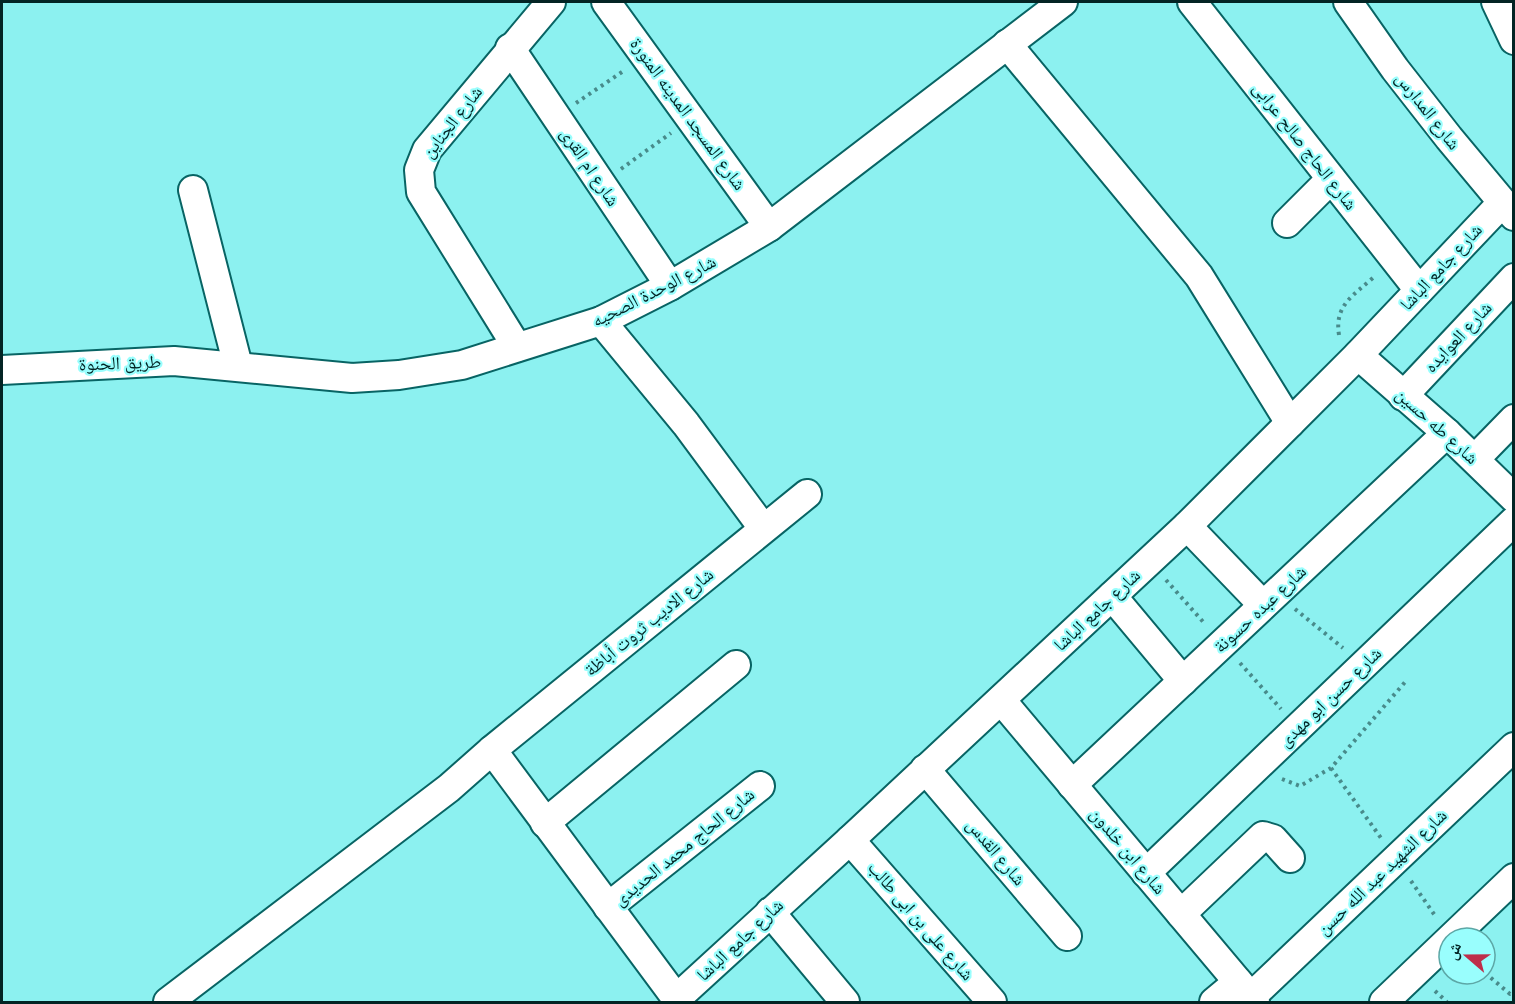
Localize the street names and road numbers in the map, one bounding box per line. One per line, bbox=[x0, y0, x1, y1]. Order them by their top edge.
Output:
street label: شارع المسجد المدينه المنورة bbox=[625, 33, 752, 195]
street label: شارع المدارس bbox=[1391, 67, 1466, 154]
street label: شارع الحاج صالح عرابى bbox=[1247, 77, 1363, 215]
street label: شارع الجناين bbox=[416, 81, 487, 162]
street label: شارع ام القرى bbox=[555, 123, 625, 211]
street label: شارع جامع الباشا bbox=[1395, 218, 1487, 316]
street label: شارع الوحدة الصحيه bbox=[588, 249, 720, 332]
street label: شارع العوايده bbox=[1419, 296, 1496, 377]
street label: طريق الحنوة bbox=[78, 350, 162, 375]
street label: شارع طه حسين bbox=[1391, 382, 1484, 469]
street label: شارع عبده حسونة bbox=[1208, 560, 1311, 657]
street label: شارع الاديب ثروت أباظة bbox=[579, 562, 718, 681]
street label: شارع جامع الباشا bbox=[1048, 564, 1146, 656]
street label: شارع حسن ابو مهدى bbox=[1273, 642, 1386, 752]
street label: شارع الحاج محمد الحديدى bbox=[609, 783, 759, 911]
street label: شارع ابن خلدون bbox=[1085, 802, 1171, 899]
street label: شارع الشهيد عبد الله حسن bbox=[1312, 804, 1452, 940]
street label: شارع القدس bbox=[962, 813, 1031, 890]
street label: شارع على بن ابى طالب bbox=[863, 856, 979, 985]
street label: شارع جامع الباشا bbox=[691, 894, 789, 986]

